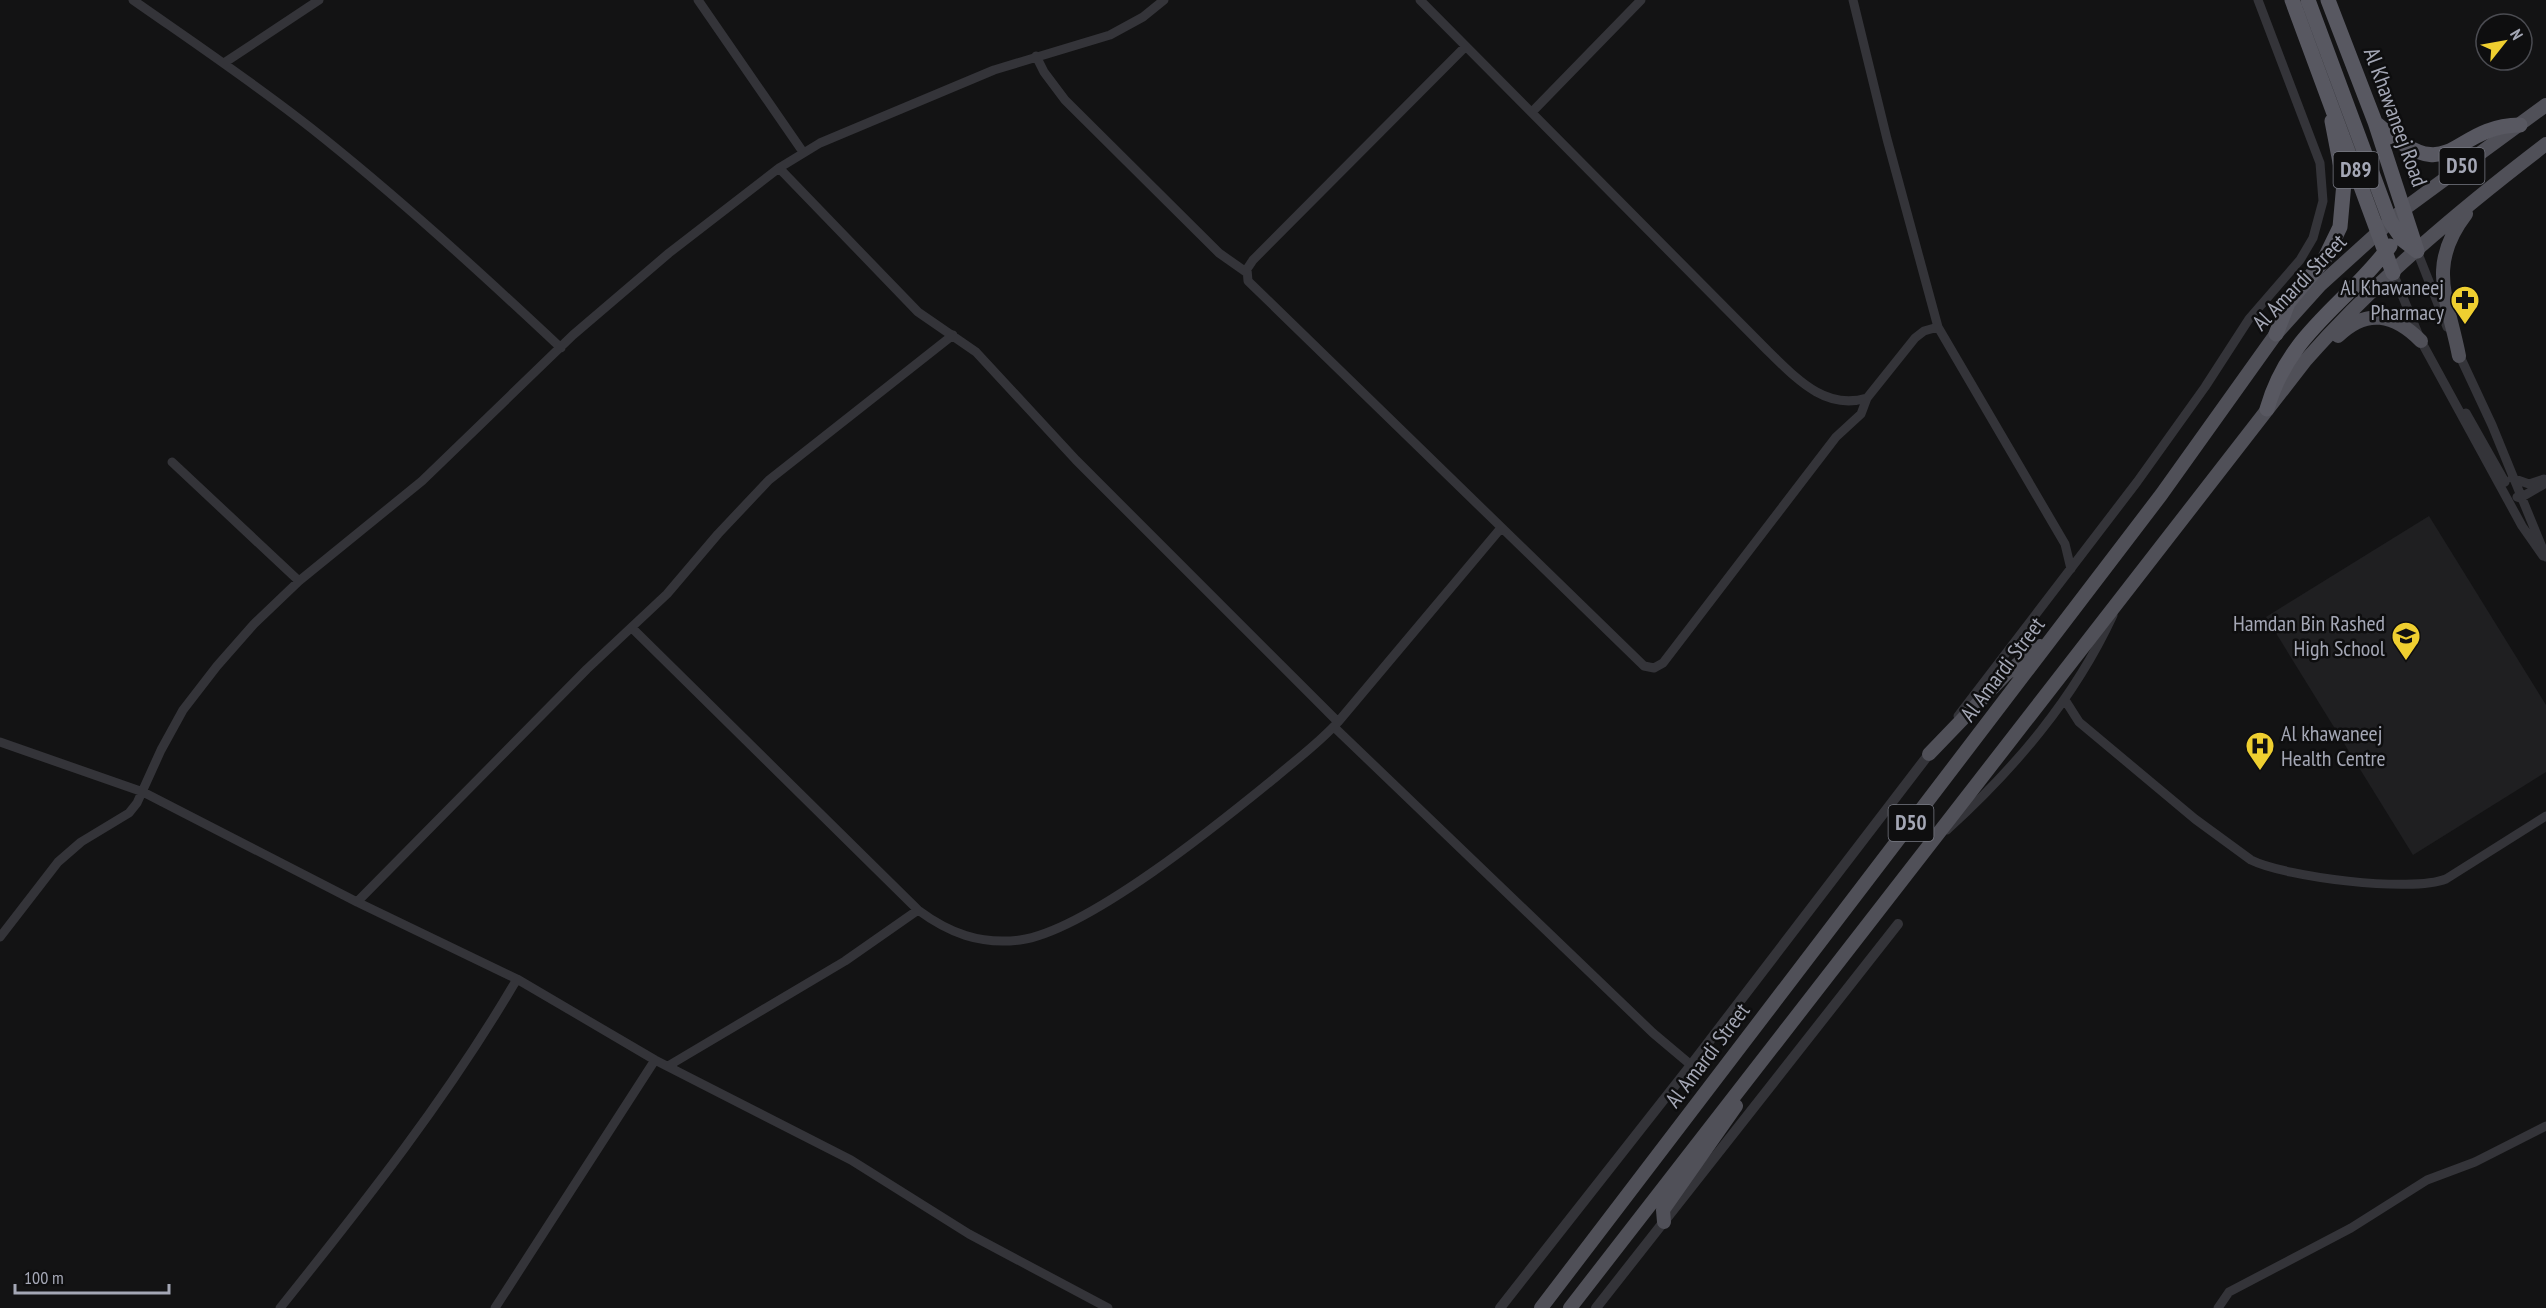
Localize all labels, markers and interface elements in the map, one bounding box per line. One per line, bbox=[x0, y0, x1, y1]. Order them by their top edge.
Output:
north arrow bbox=[2474, 12, 2534, 72]
text: N bbox=[2506, 25, 2528, 43]
street label: Al Khawaneej Road bbox=[2358, 44, 2434, 190]
road number: D50 bbox=[2440, 148, 2484, 184]
road number: D89 bbox=[2334, 152, 2378, 188]
street label: Al Amardi Street bbox=[2246, 228, 2352, 336]
place label: Al Khawaneej Pharmacy bbox=[2340, 273, 2445, 326]
pharmacy icon: Al Khawaneej Pharmacy bbox=[2449, 284, 2481, 326]
place label: Hamdan Bin Rashed High School bbox=[2233, 609, 2386, 662]
street label: Al Amardi Street bbox=[1954, 611, 2050, 727]
school or university icon: Hamdan Bin Rashed High School bbox=[2390, 620, 2422, 662]
place label: Al khawaneej Health Centre bbox=[2281, 719, 2386, 772]
hospital icon: Al khawaneej Health Centre bbox=[2244, 730, 2276, 772]
road number: D50 bbox=[1888, 805, 1934, 841]
street label: Al Amardi Street bbox=[1659, 997, 1755, 1113]
scale bar bbox=[15, 1257, 170, 1295]
text: 100 m bbox=[24, 1266, 64, 1289]

